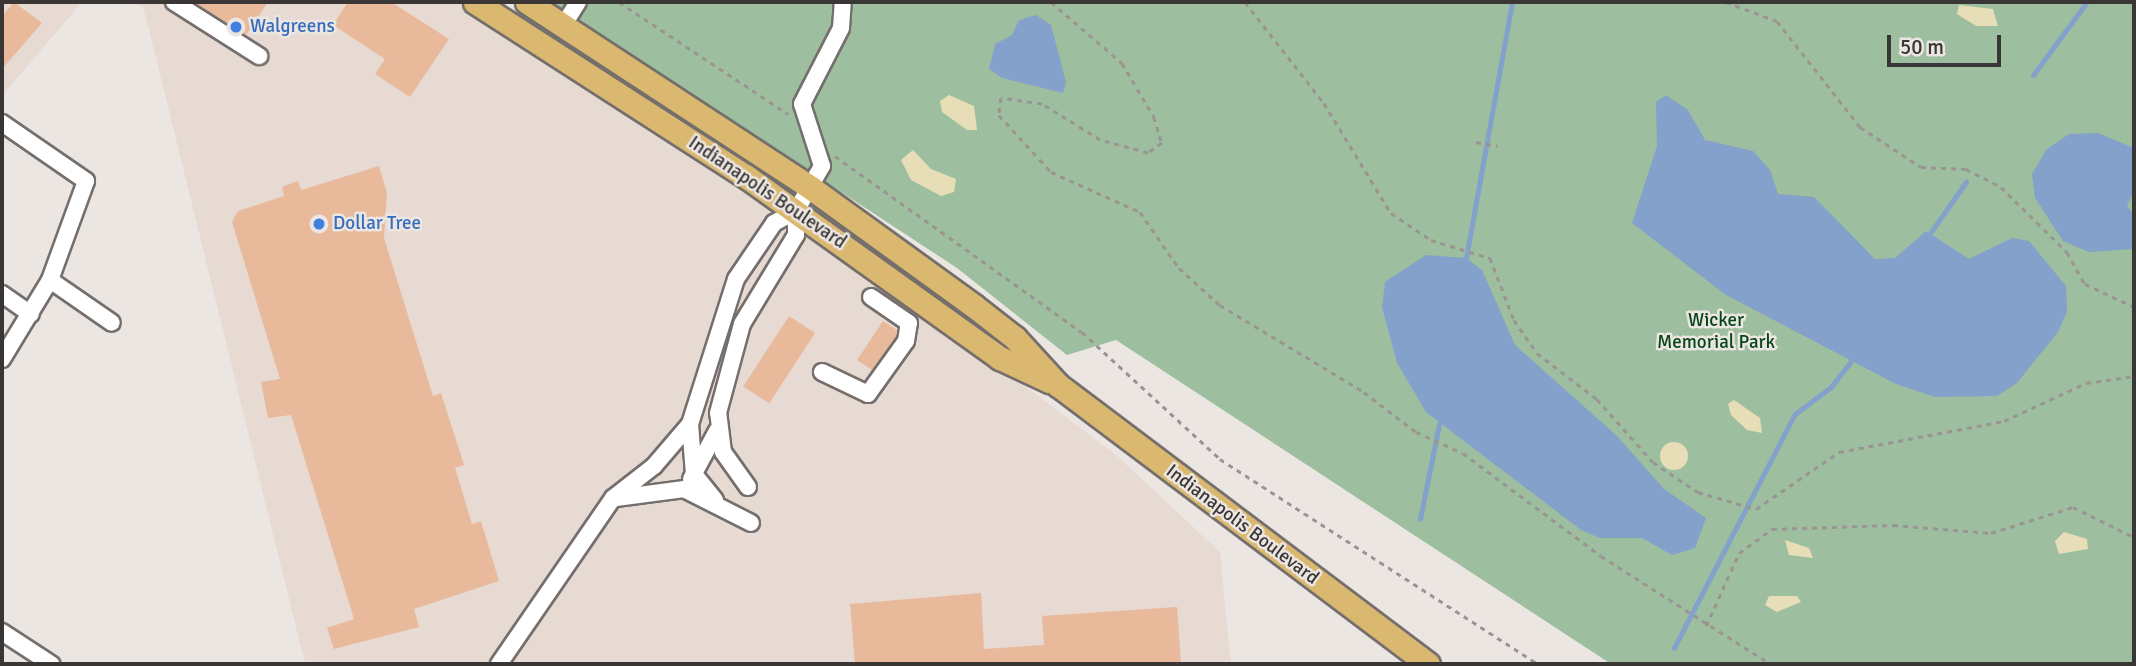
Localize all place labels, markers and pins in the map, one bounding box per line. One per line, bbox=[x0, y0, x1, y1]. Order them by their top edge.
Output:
place label: Walgreens bbox=[250, 16, 335, 38]
marker: Walgreens bbox=[228, 19, 244, 35]
place label: Dollar Tree bbox=[333, 213, 421, 235]
marker: Dollar Tree bbox=[311, 216, 327, 232]

